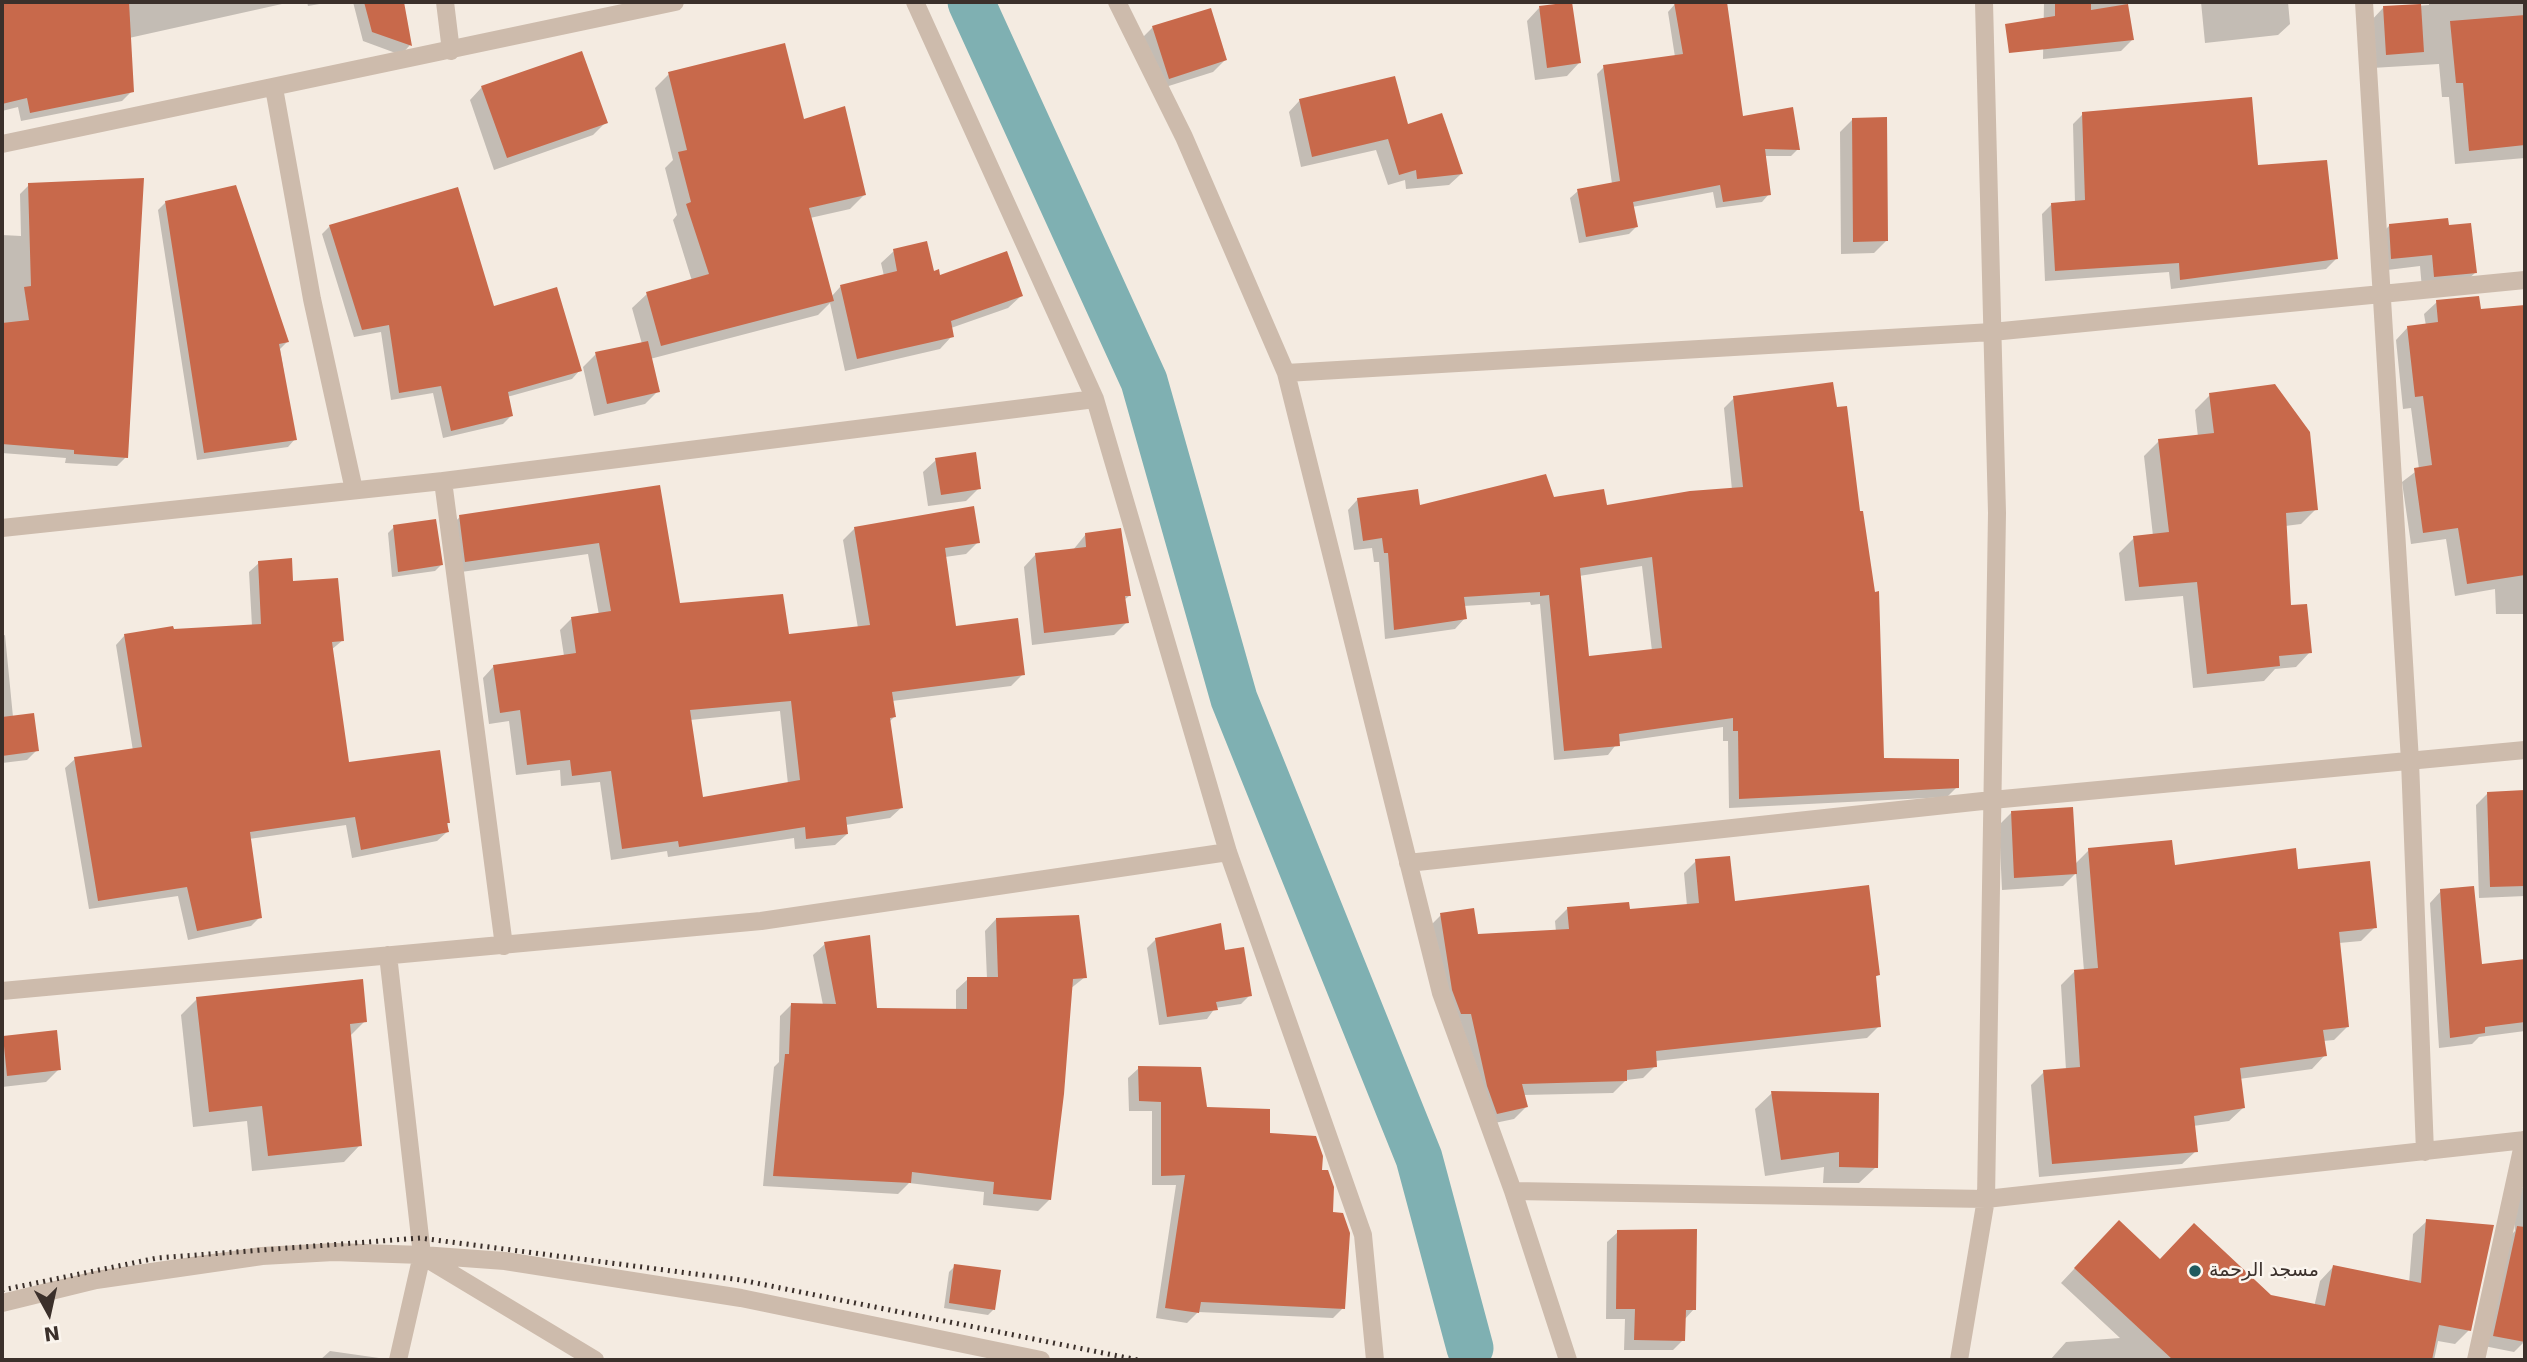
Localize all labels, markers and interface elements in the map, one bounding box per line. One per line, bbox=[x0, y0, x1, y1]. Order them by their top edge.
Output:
place label: مسجد الرحمة bbox=[2209, 1260, 2319, 1282]
marker: مسجد الرحمة bbox=[2187, 1263, 2203, 1279]
north arrow bbox=[14, 1278, 84, 1348]
text: N bbox=[43, 1322, 61, 1346]

